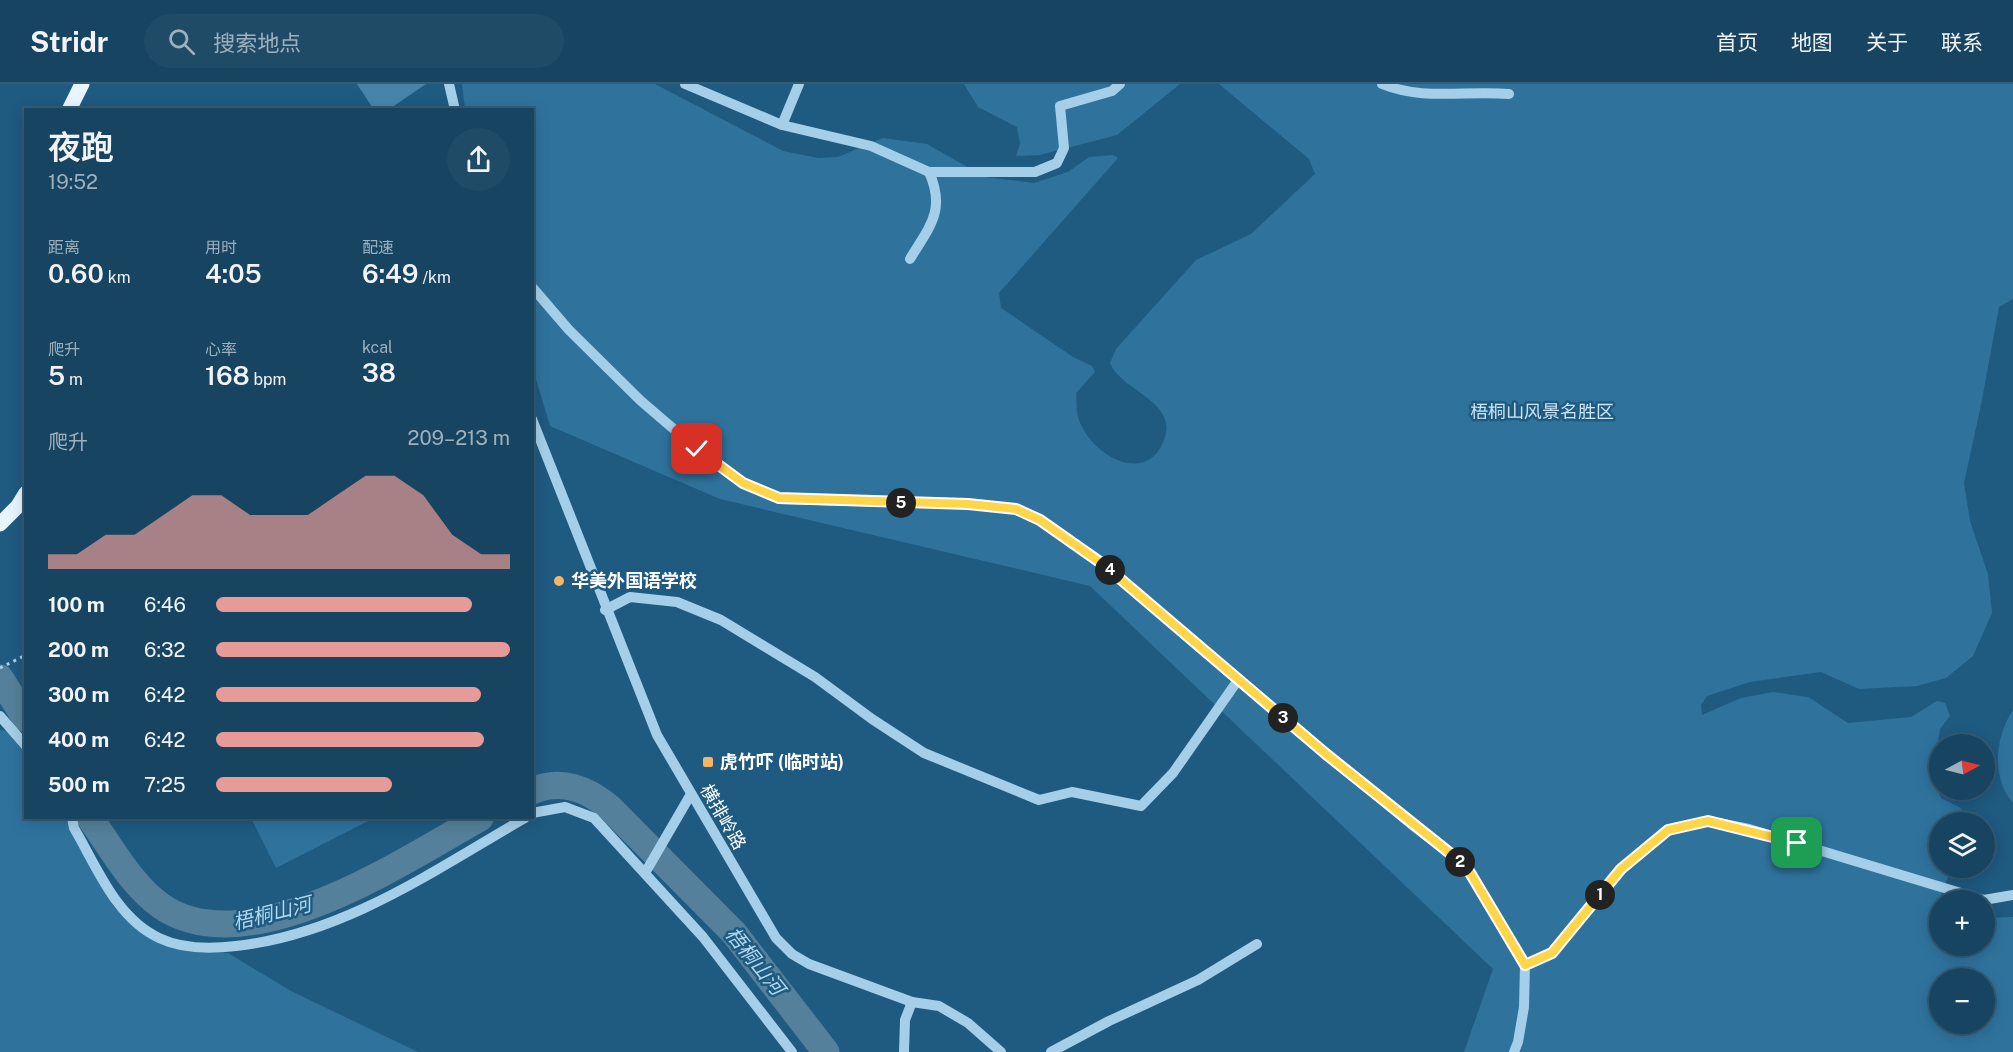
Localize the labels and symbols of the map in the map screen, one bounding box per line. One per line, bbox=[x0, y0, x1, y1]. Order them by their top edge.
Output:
park label: 梧桐山风景名胜区 bbox=[1470, 401, 1614, 422]
pin bbox=[671, 423, 722, 474]
pin: 5 bbox=[886, 488, 916, 518]
pin: 4 bbox=[1095, 555, 1125, 585]
place label: 华美外国语学校 bbox=[571, 570, 697, 591]
marker: 华美外国语学校 bbox=[552, 574, 566, 588]
pin: 3 bbox=[1268, 703, 1298, 733]
north arrow bbox=[1929, 734, 1995, 800]
place label: 虎竹吓 (临时站) bbox=[720, 751, 844, 772]
marker: 虎竹吓 (临时站) bbox=[701, 755, 715, 769]
street label: 横排岭路 bbox=[696, 780, 751, 853]
pin bbox=[1771, 817, 1822, 868]
pin: 2 bbox=[1445, 847, 1475, 877]
pin: 1 bbox=[1585, 880, 1615, 910]
water label: 梧桐山河 bbox=[230, 891, 318, 934]
water label: 梧桐山河 bbox=[721, 922, 792, 1003]

